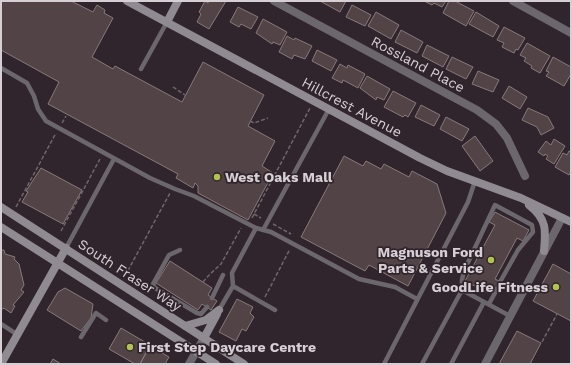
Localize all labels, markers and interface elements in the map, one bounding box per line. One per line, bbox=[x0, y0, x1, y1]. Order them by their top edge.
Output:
street label: Rossland Place bbox=[369, 33, 467, 95]
street label: Hillcrest Avenue bbox=[299, 74, 405, 140]
place label: West Oaks Mall bbox=[225, 169, 333, 185]
marker: West Oaks Mall bbox=[212, 172, 222, 182]
street label: South Fraser Way bbox=[75, 236, 185, 315]
place label: Magnuson Ford Parts & Service bbox=[377, 244, 483, 276]
marker: Magnuson Ford Parts & Service bbox=[486, 255, 496, 265]
place label: GoodLife Fitness bbox=[432, 279, 549, 295]
marker: GoodLife Fitness bbox=[551, 282, 561, 292]
place label: First Step Daycare Centre bbox=[138, 339, 316, 355]
marker: First Step Daycare Centre bbox=[125, 342, 135, 352]

